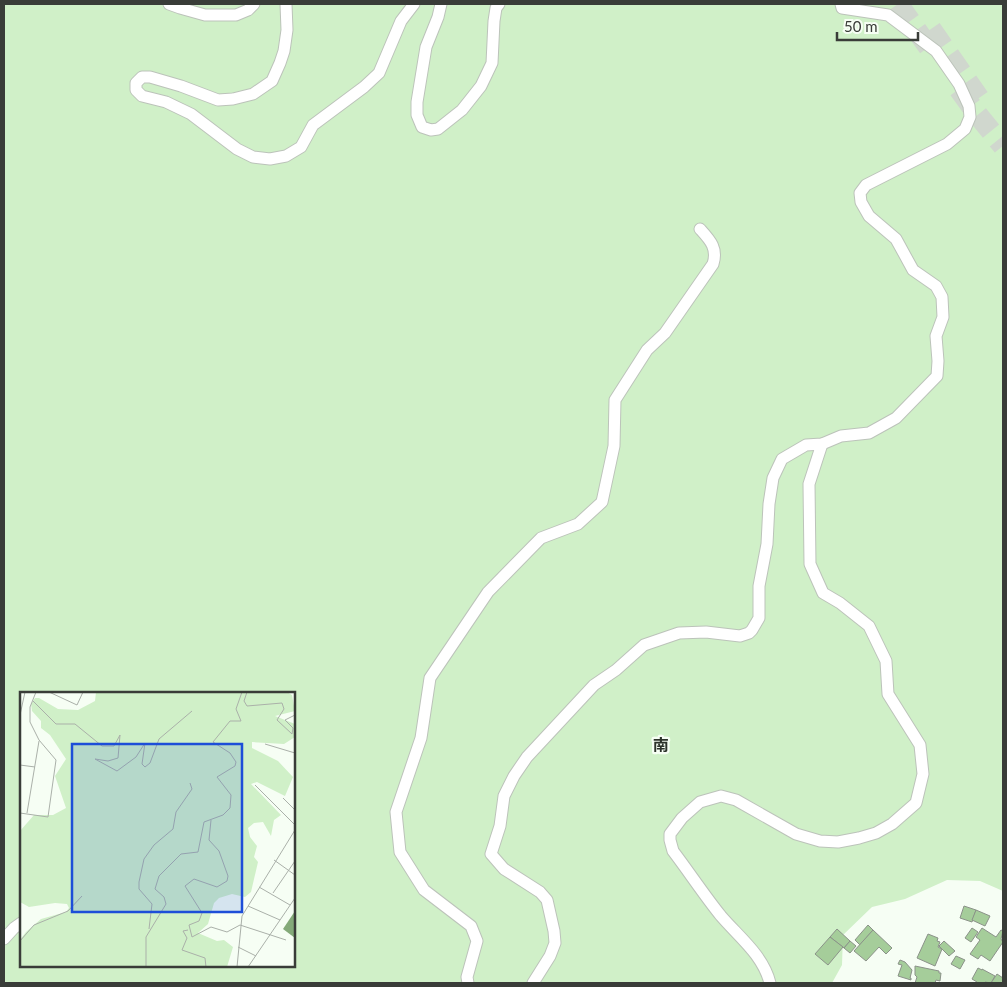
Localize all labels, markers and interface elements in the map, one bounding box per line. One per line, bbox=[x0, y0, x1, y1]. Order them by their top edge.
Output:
scale bar bbox=[837, 10, 918, 42]
text: 50 m bbox=[844, 17, 878, 35]
inset map bbox=[20, 692, 295, 967]
district label: 南 bbox=[653, 735, 669, 754]

